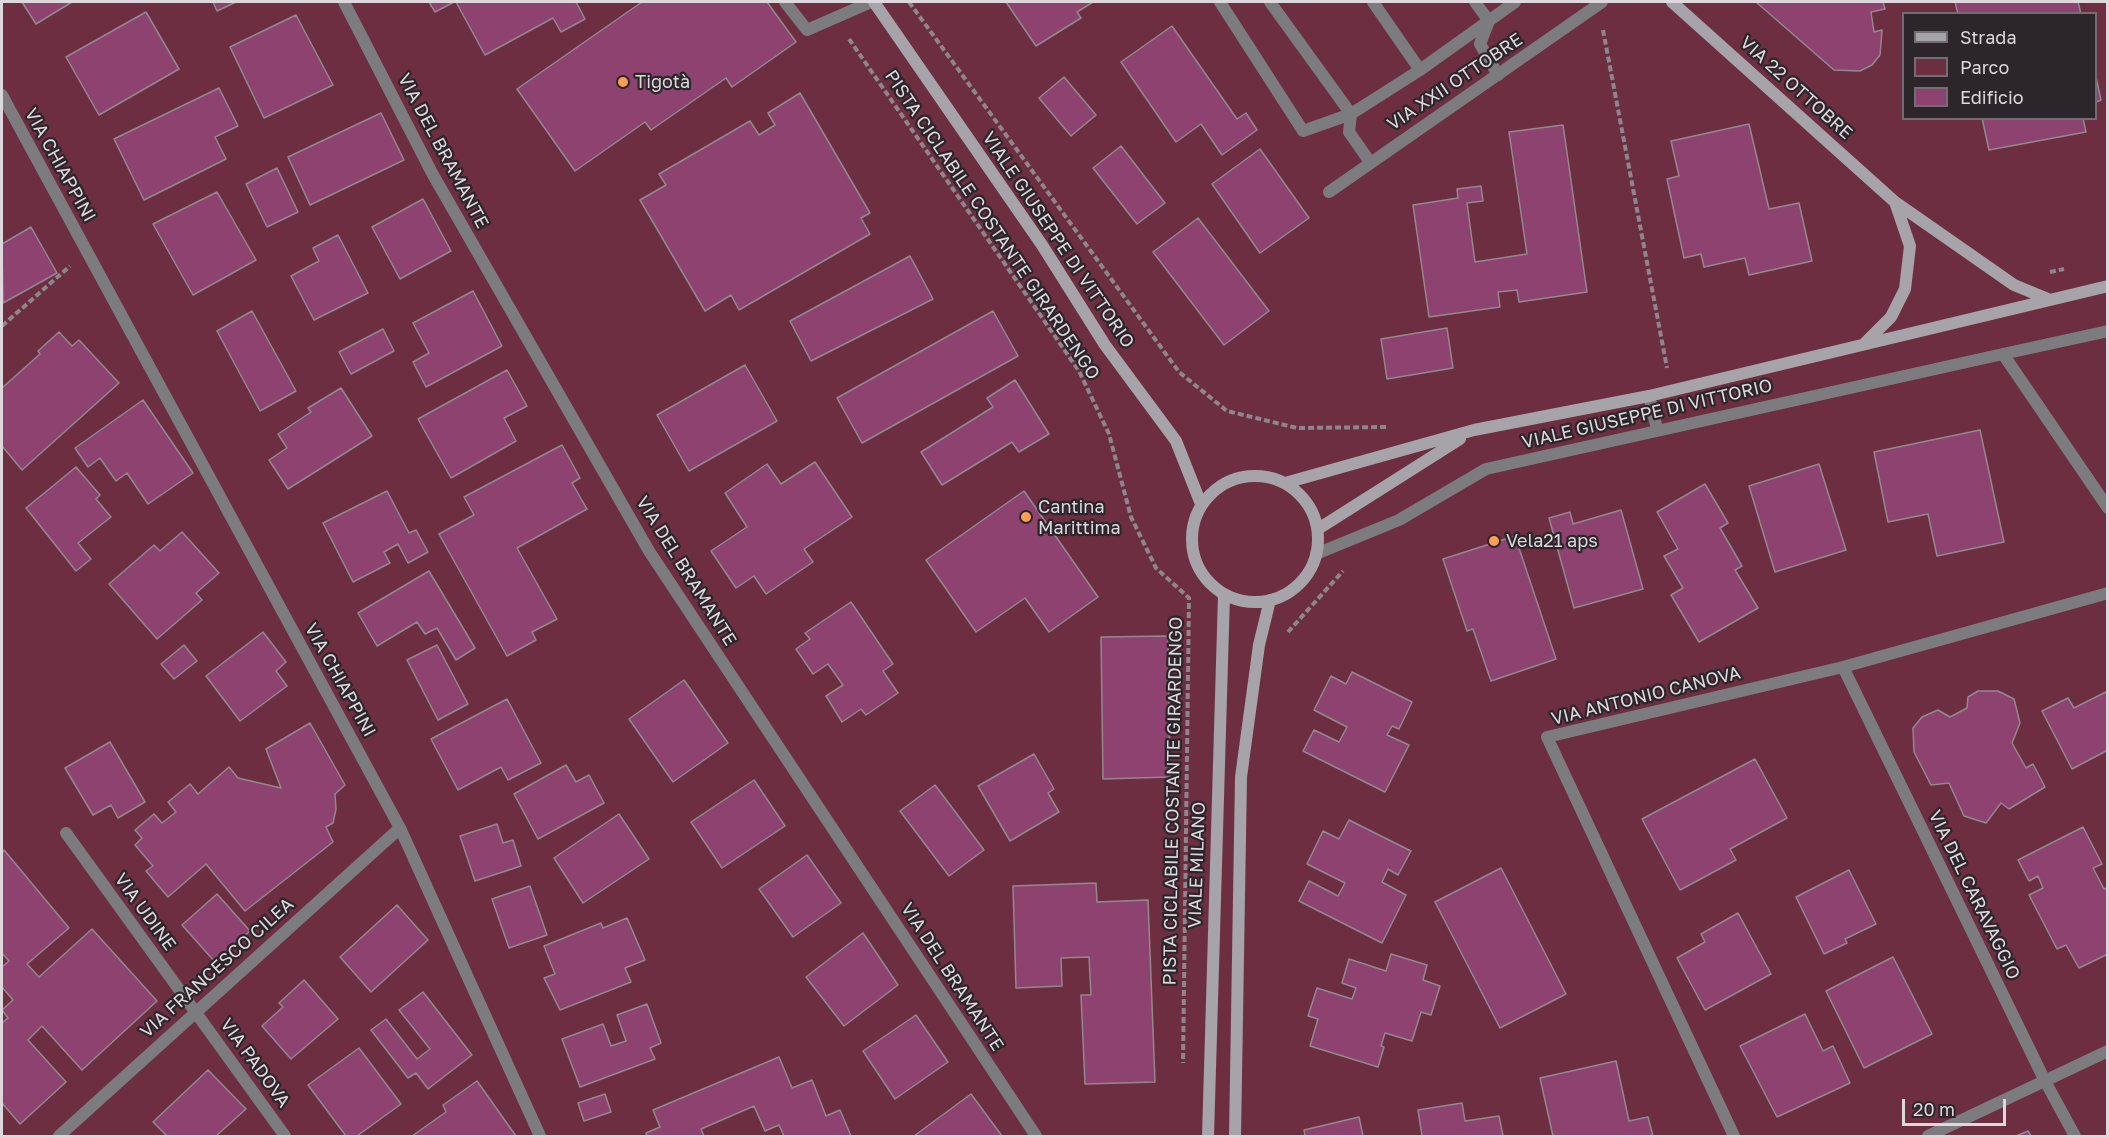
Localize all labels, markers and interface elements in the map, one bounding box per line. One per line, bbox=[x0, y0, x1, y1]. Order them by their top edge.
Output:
legend bbox=[1902, 12, 2097, 120]
text: Strada bbox=[1960, 26, 2017, 48]
street label: VIA XXII OTTOBRE bbox=[1383, 29, 1527, 135]
street label: VIA 22 OTTOBRE bbox=[1735, 32, 1857, 144]
text: Parco bbox=[1960, 56, 2009, 78]
street label: PISTA CICLABILE COSTANTE GIRARDENGO bbox=[880, 66, 1104, 384]
street label: VIA DEL BRAMANTE bbox=[393, 70, 493, 232]
place label: Tigotà bbox=[635, 71, 690, 93]
marker: Tigotà bbox=[616, 75, 630, 89]
text: Edificio bbox=[1960, 86, 2024, 108]
street label: VIA CHIAPPINI bbox=[20, 104, 100, 226]
street label: VIALE GIUSEPPE DI VITTORIO bbox=[977, 128, 1139, 352]
street label: VIALE GIUSEPPE DI VITTORIO bbox=[1520, 375, 1774, 453]
street label: VIA DEL BRAMANTE bbox=[631, 492, 741, 650]
place label: Cantina Marittima bbox=[1038, 496, 1121, 538]
marker: Cantina Marittima bbox=[1019, 510, 1033, 524]
place label: Vela21 aps bbox=[1506, 530, 1598, 552]
marker: Vela21 aps bbox=[1487, 534, 1501, 548]
street label: PISTA CICLABILE COSTANTE GIRARDENGO bbox=[1159, 617, 1187, 985]
street label: VIA CHIAPPINI bbox=[300, 619, 380, 741]
street label: VIA ANTONIO CANOVA bbox=[1549, 662, 1743, 730]
street label: VIALE MILANO bbox=[1184, 801, 1210, 929]
street label: VIA DEL CARAVAGGIO bbox=[1924, 807, 2024, 983]
street label: VIA UDINE bbox=[110, 869, 180, 955]
street label: VIA FRANCESCO CILEA bbox=[136, 893, 298, 1043]
street label: VIA DEL BRAMANTE bbox=[896, 899, 1008, 1055]
street label: VIA PADOVA bbox=[215, 1014, 295, 1112]
scale bar bbox=[1905, 1087, 2008, 1125]
text: 20 m bbox=[1913, 1098, 1955, 1120]

